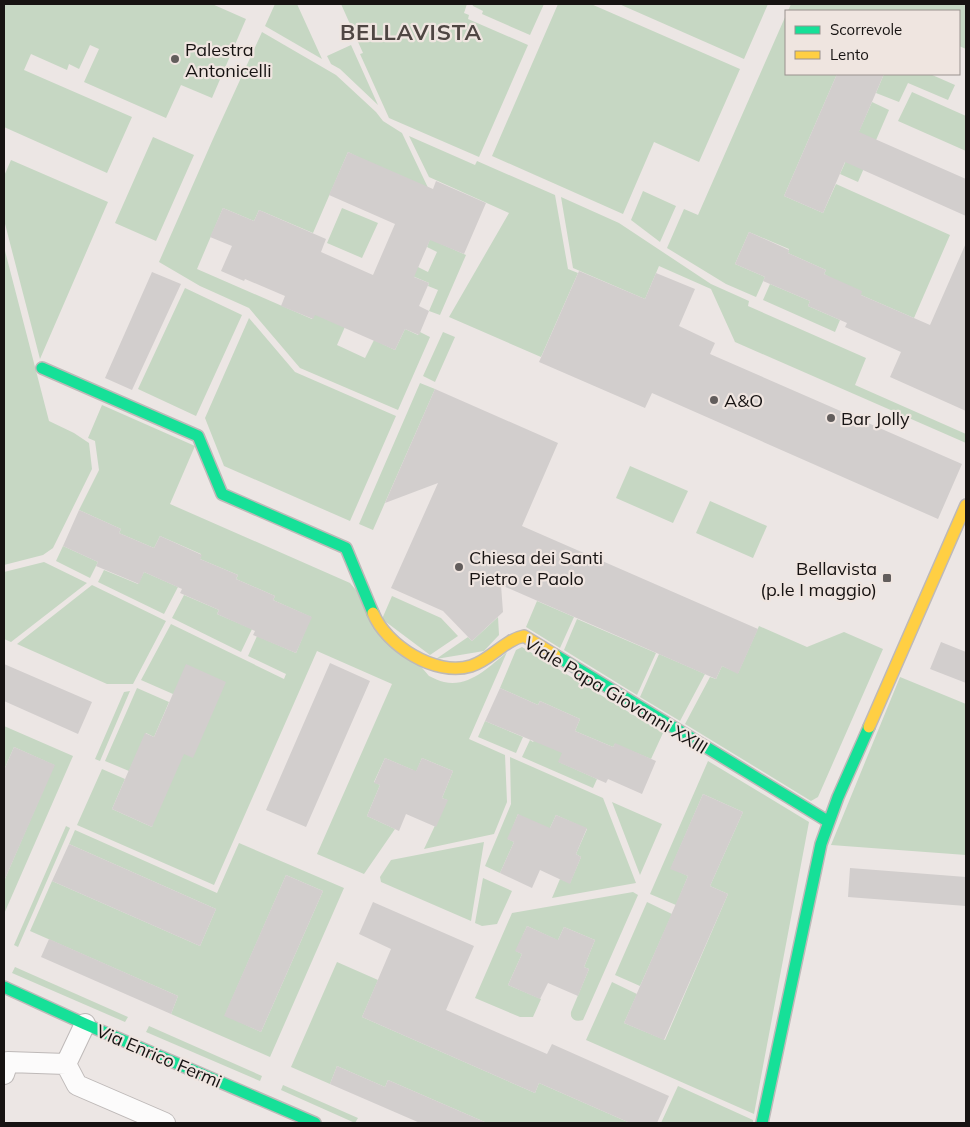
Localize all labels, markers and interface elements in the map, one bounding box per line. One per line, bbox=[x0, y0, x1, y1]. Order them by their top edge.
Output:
legend bbox=[785, 10, 960, 75]
district label: BELLAVISTA bbox=[340, 18, 482, 46]
text: Scorrevole bbox=[830, 20, 902, 39]
place label: Palestra Antonicelli bbox=[185, 38, 271, 82]
text: Lento bbox=[830, 45, 869, 64]
marker: Palestra Antonicelli bbox=[169, 53, 181, 65]
place label: A&O bbox=[724, 389, 763, 412]
marker: A&O bbox=[708, 394, 720, 406]
place label: Bar Jolly bbox=[841, 407, 910, 430]
marker: Bar Jolly bbox=[825, 412, 837, 424]
place label: Chiesa dei Santi Pietro e Paolo bbox=[469, 546, 603, 590]
place label: Bellavista (p.le I maggio) bbox=[760, 557, 877, 601]
marker: Chiesa dei Santi Pietro e Paolo bbox=[453, 561, 465, 573]
marker: Bellavista (p.le I maggio) bbox=[881, 572, 893, 584]
street label: Viale Papa Giovanni XXIII bbox=[520, 631, 712, 759]
street label: Via Enrico Fermi bbox=[93, 1019, 225, 1093]

